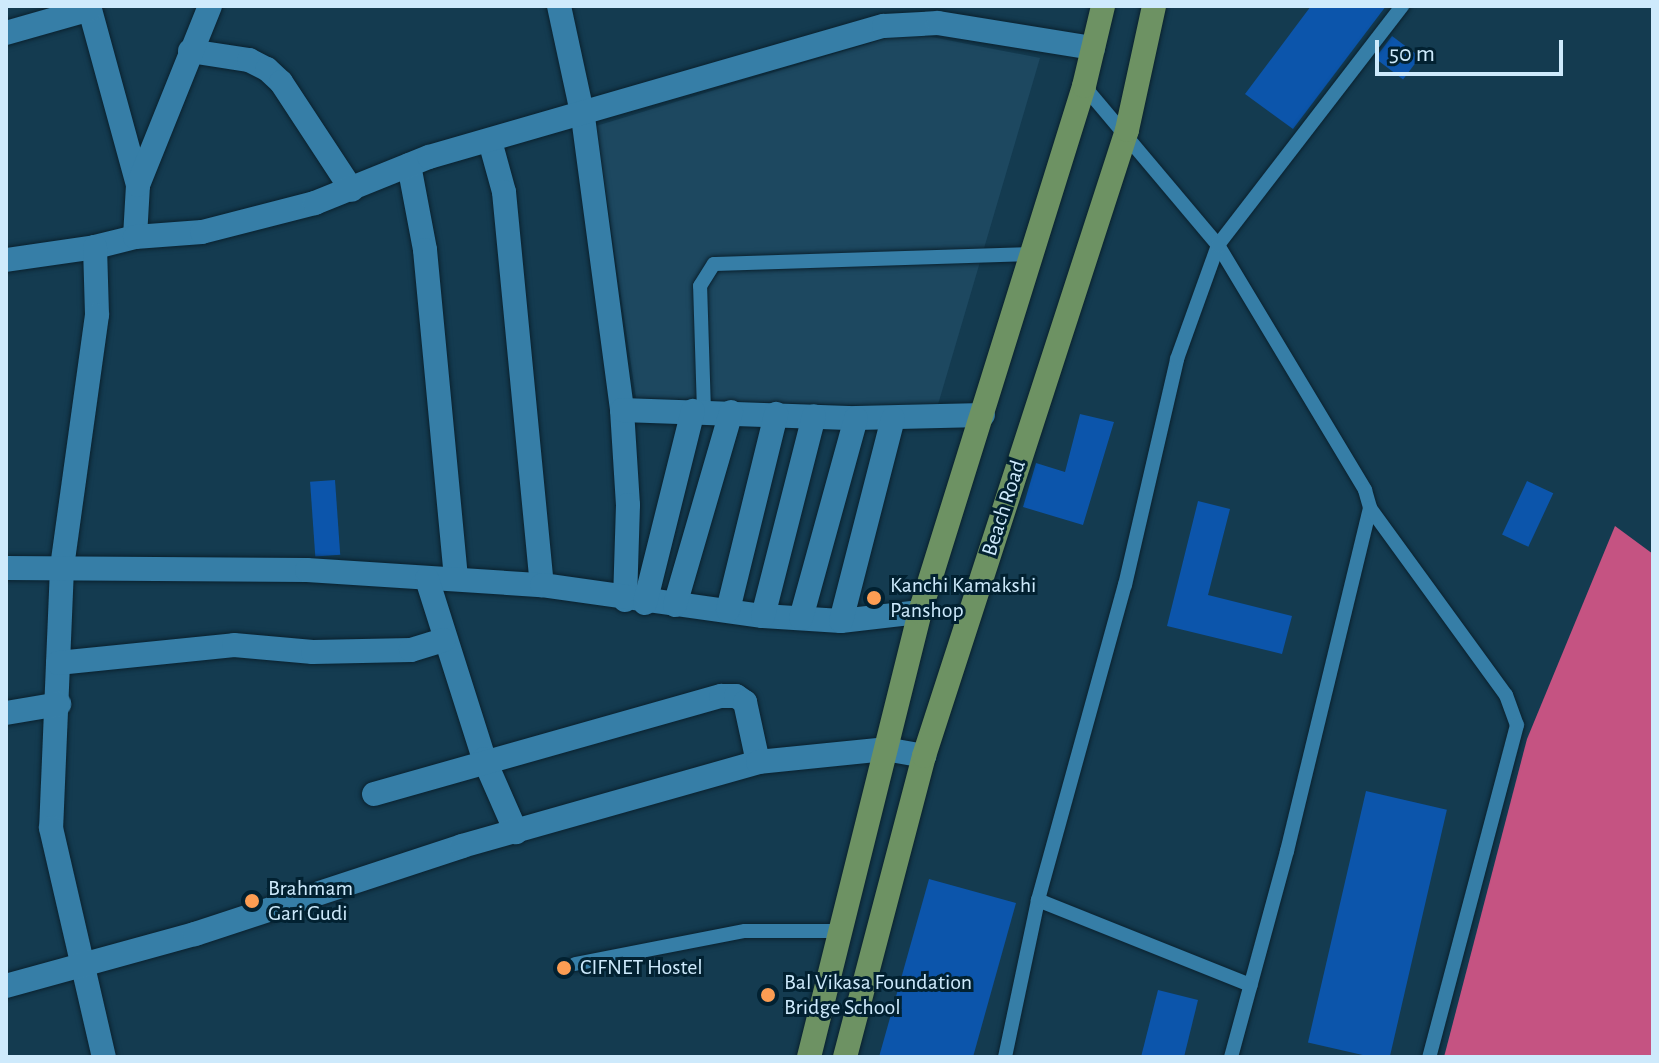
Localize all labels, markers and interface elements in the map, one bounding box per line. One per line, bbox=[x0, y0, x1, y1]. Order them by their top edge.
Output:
scale bar bbox=[1379, 24, 1567, 74]
text: 50 m bbox=[1389, 42, 1435, 66]
street label: Beach Road bbox=[976, 457, 1032, 559]
place label: Kanchi Kamakshi Panshop bbox=[890, 572, 1036, 624]
marker: Kanchi Kamakshi Panshop bbox=[865, 589, 883, 607]
place label: Brahmam Gari Gudi bbox=[268, 875, 353, 926]
marker: Brahmam Gari Gudi bbox=[243, 892, 261, 910]
place label: CIFNET Hostel bbox=[580, 955, 703, 981]
marker: CIFNET Hostel bbox=[555, 959, 573, 977]
place label: Bal Vikasa Foundation Bridge School bbox=[784, 969, 972, 1020]
marker: Bal Vikasa Foundation Bridge School bbox=[759, 986, 777, 1004]

